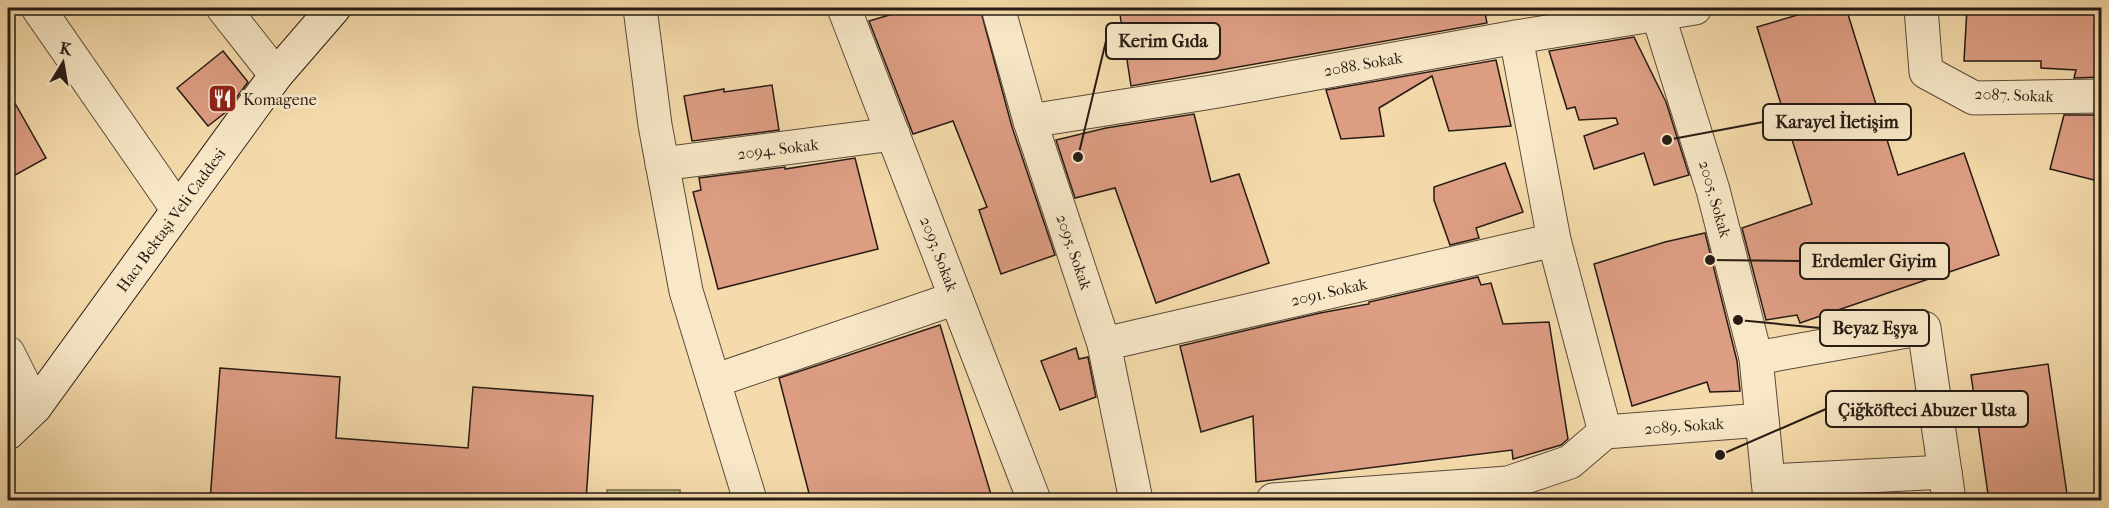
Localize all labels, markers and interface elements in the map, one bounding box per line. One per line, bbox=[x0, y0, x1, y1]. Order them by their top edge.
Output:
callout: Kerim Gıda bbox=[1106, 23, 1220, 59]
text: Kerim Gıda bbox=[1118, 31, 1209, 52]
north arrow bbox=[33, 33, 93, 93]
text: K bbox=[58, 38, 75, 59]
street label: 2088. Sokak bbox=[1322, 48, 1405, 80]
restaurant icon: Komagene bbox=[206, 83, 238, 115]
street label: 2087. Sokak bbox=[1974, 84, 2055, 106]
place label: Komagene bbox=[243, 90, 317, 109]
callout: Karayel İletişim bbox=[1763, 104, 1911, 140]
text: Karayel İletişim bbox=[1775, 110, 1900, 133]
street label: 2094. Sokak bbox=[736, 134, 820, 163]
street label: Hacı Bektaşi Veli Caddesi bbox=[112, 144, 231, 296]
street label: 2005. Sokak bbox=[1695, 158, 1735, 241]
street label: 2095. Sokak bbox=[1052, 212, 1096, 293]
street label: 2093. Sokak bbox=[916, 214, 962, 295]
callout: Erdemler Giyim bbox=[1800, 243, 1949, 279]
text: Erdemler Giyim bbox=[1812, 251, 1937, 272]
street label: 2091. Sokak bbox=[1289, 274, 1370, 310]
callout: Beyaz Eşya bbox=[1820, 310, 1929, 346]
text: Beyaz Eşya bbox=[1832, 318, 1918, 339]
callout: Çiğköfteci Abuzer Usta bbox=[1826, 391, 2028, 427]
text: Çiğköfteci Abuzer Usta bbox=[1838, 400, 2017, 422]
street label: 2089. Sokak bbox=[1643, 414, 1725, 438]

